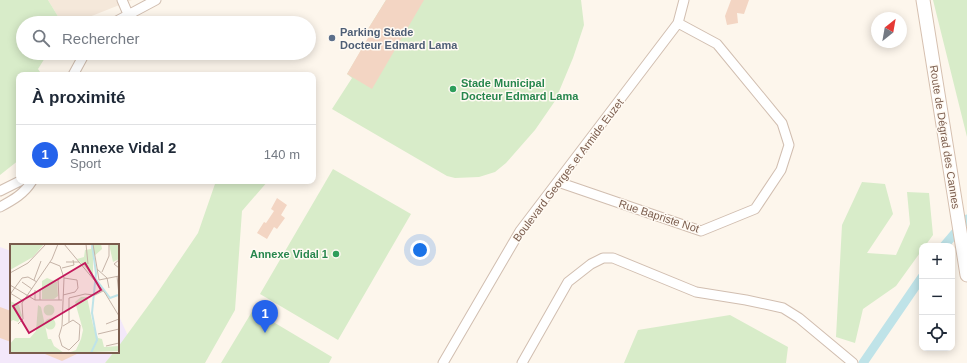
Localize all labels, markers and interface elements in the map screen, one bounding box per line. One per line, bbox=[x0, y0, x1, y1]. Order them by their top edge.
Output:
north arrow bbox=[871, 12, 907, 48]
search box bbox=[16, 16, 316, 60]
place label: Parking Stade Docteur Edmard Lama bbox=[340, 26, 458, 51]
icon: search bbox=[30, 27, 52, 49]
text: Rechercher bbox=[62, 30, 140, 47]
marker: Parking Stade Docteur Edmard Lama bbox=[327, 33, 337, 43]
street label: Route de Dégrad des Cannes bbox=[928, 64, 962, 210]
place label: Stade Municipal Docteur Edmard Lama bbox=[461, 77, 579, 102]
marker: Stade Municipal Docteur Edmard Lama bbox=[448, 84, 458, 94]
text: À proximité bbox=[32, 88, 126, 107]
street label: Boulevard Georges et Armide Euzet bbox=[510, 96, 626, 244]
text: Annexe Vidal 2 bbox=[70, 139, 176, 156]
text: 1 bbox=[41, 147, 49, 162]
text: 140 m bbox=[264, 147, 300, 162]
text: Sport bbox=[70, 156, 101, 171]
street label: Rue Bapriste Not bbox=[617, 197, 701, 235]
your location bbox=[410, 240, 430, 260]
map controls bbox=[919, 243, 955, 351]
button: + bbox=[919, 243, 955, 279]
inset map bbox=[10, 244, 119, 353]
place label: Annexe Vidal 1 bbox=[250, 248, 328, 260]
marker: Annexe Vidal 1 bbox=[331, 249, 341, 259]
button: − bbox=[919, 279, 955, 315]
pin: 1 bbox=[252, 300, 278, 333]
button: locate bbox=[919, 315, 955, 351]

